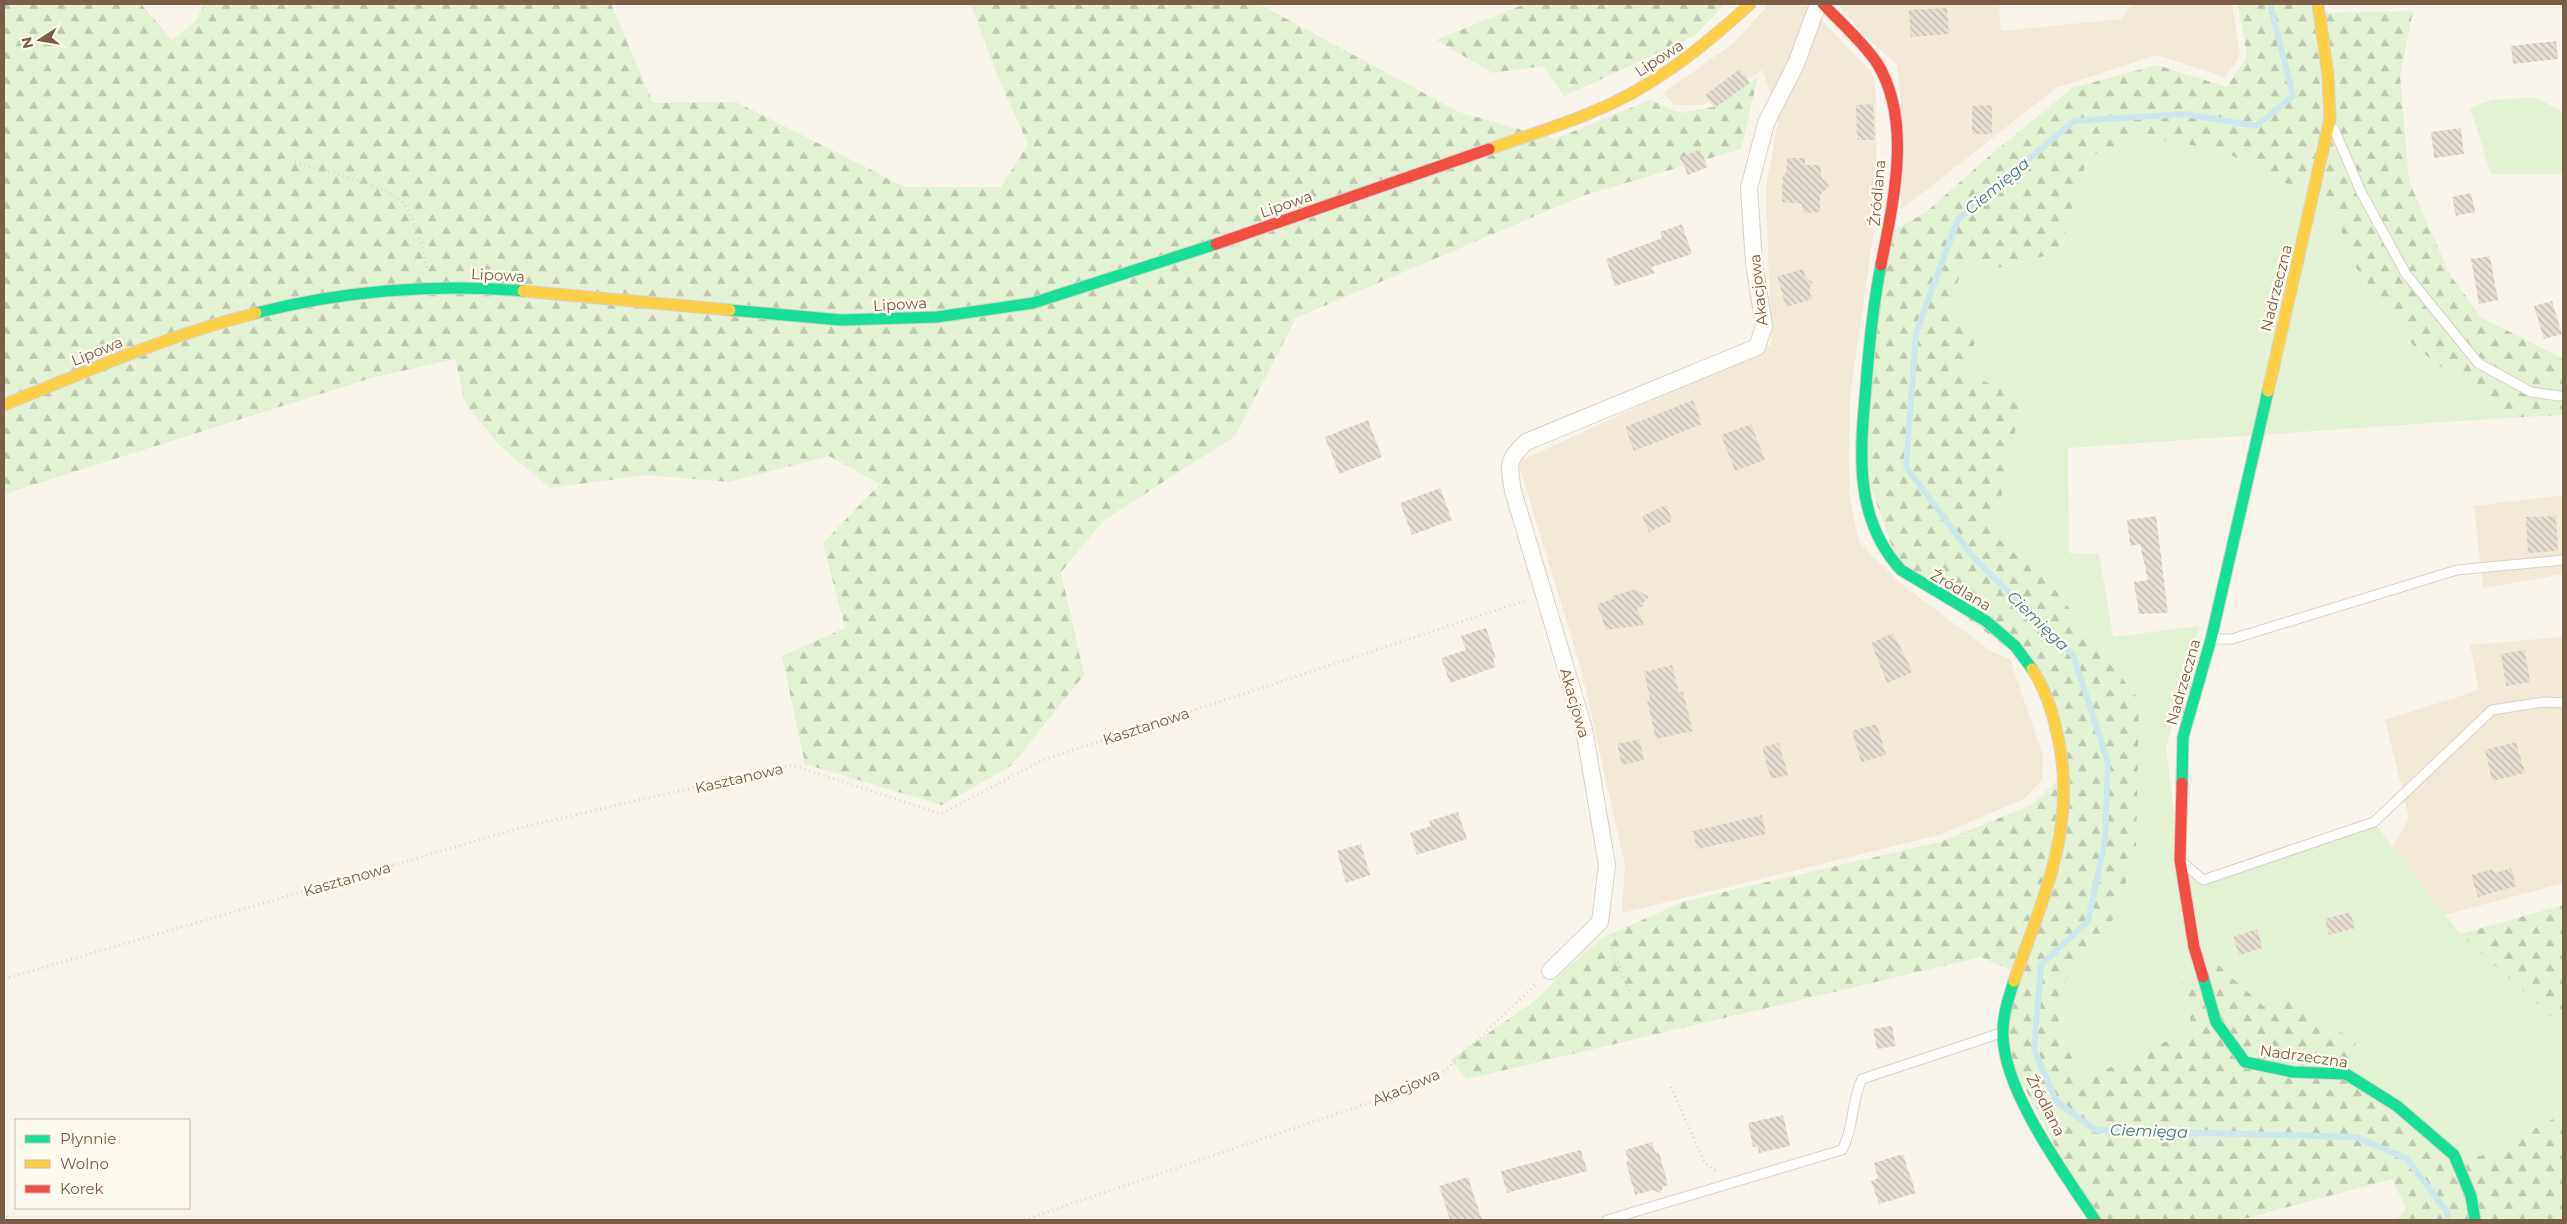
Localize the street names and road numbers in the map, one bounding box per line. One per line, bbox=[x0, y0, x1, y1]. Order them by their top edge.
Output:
street label: Lipowa bbox=[1631, 35, 1687, 81]
street label: Źródlana bbox=[1865, 159, 1889, 227]
street label: Lipowa bbox=[1257, 186, 1315, 222]
street label: Nadrzeczna bbox=[2256, 243, 2296, 333]
street label: Akacjowa bbox=[1745, 253, 1771, 327]
street label: Lipowa bbox=[471, 264, 525, 286]
street label: Lipowa bbox=[873, 293, 927, 315]
street label: Lipowa bbox=[68, 332, 126, 370]
street label: Źródlana bbox=[1927, 565, 1995, 615]
street label: Nadrzeczna bbox=[2162, 637, 2204, 727]
street label: Akacjowa bbox=[1556, 666, 1594, 740]
street label: Kasztanowa bbox=[1100, 703, 1192, 749]
street label: Kasztanowa bbox=[693, 759, 785, 797]
street label: Kasztanowa bbox=[301, 857, 393, 901]
street label: Nadrzeczna bbox=[2259, 1040, 2349, 1072]
street label: Akacjowa bbox=[1369, 1064, 1443, 1110]
street label: Źródlana bbox=[2022, 1071, 2070, 1139]

